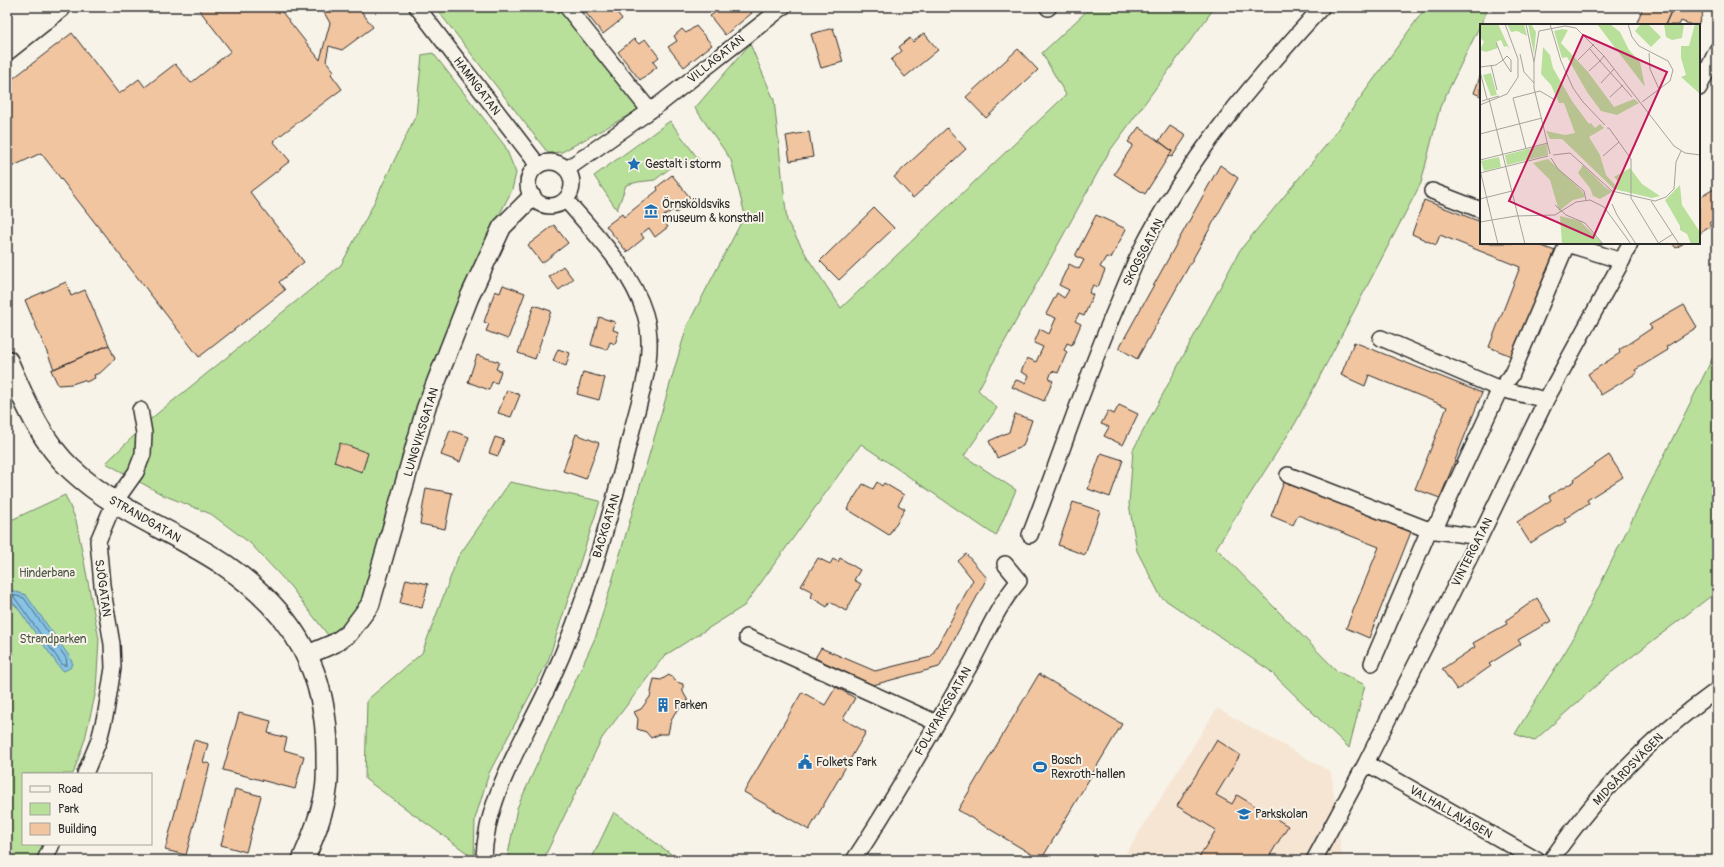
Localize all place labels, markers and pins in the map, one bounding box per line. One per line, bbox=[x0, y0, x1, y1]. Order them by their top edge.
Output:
place icon: Gestalt i storm bbox=[626, 156, 642, 172]
place label: Gestalt i storm bbox=[645, 157, 722, 172]
place label: Örnsköldsviks museum & konsthall bbox=[662, 196, 764, 226]
museum icon: Örnsköldsviks museum & konsthall bbox=[643, 203, 659, 219]
building icon: Parken bbox=[655, 697, 671, 713]
place label: Parken bbox=[674, 698, 708, 713]
place label: Bosch Rexroth-hallen bbox=[1051, 753, 1126, 782]
public building icon: Folkets Park bbox=[797, 754, 813, 770]
place label: Folkets Park bbox=[816, 755, 877, 770]
sports icon: Bosch Rexroth-hallen bbox=[1032, 759, 1048, 775]
school or university icon: Parkskolan bbox=[1236, 806, 1252, 822]
place label: Parkskolan bbox=[1255, 807, 1308, 822]

